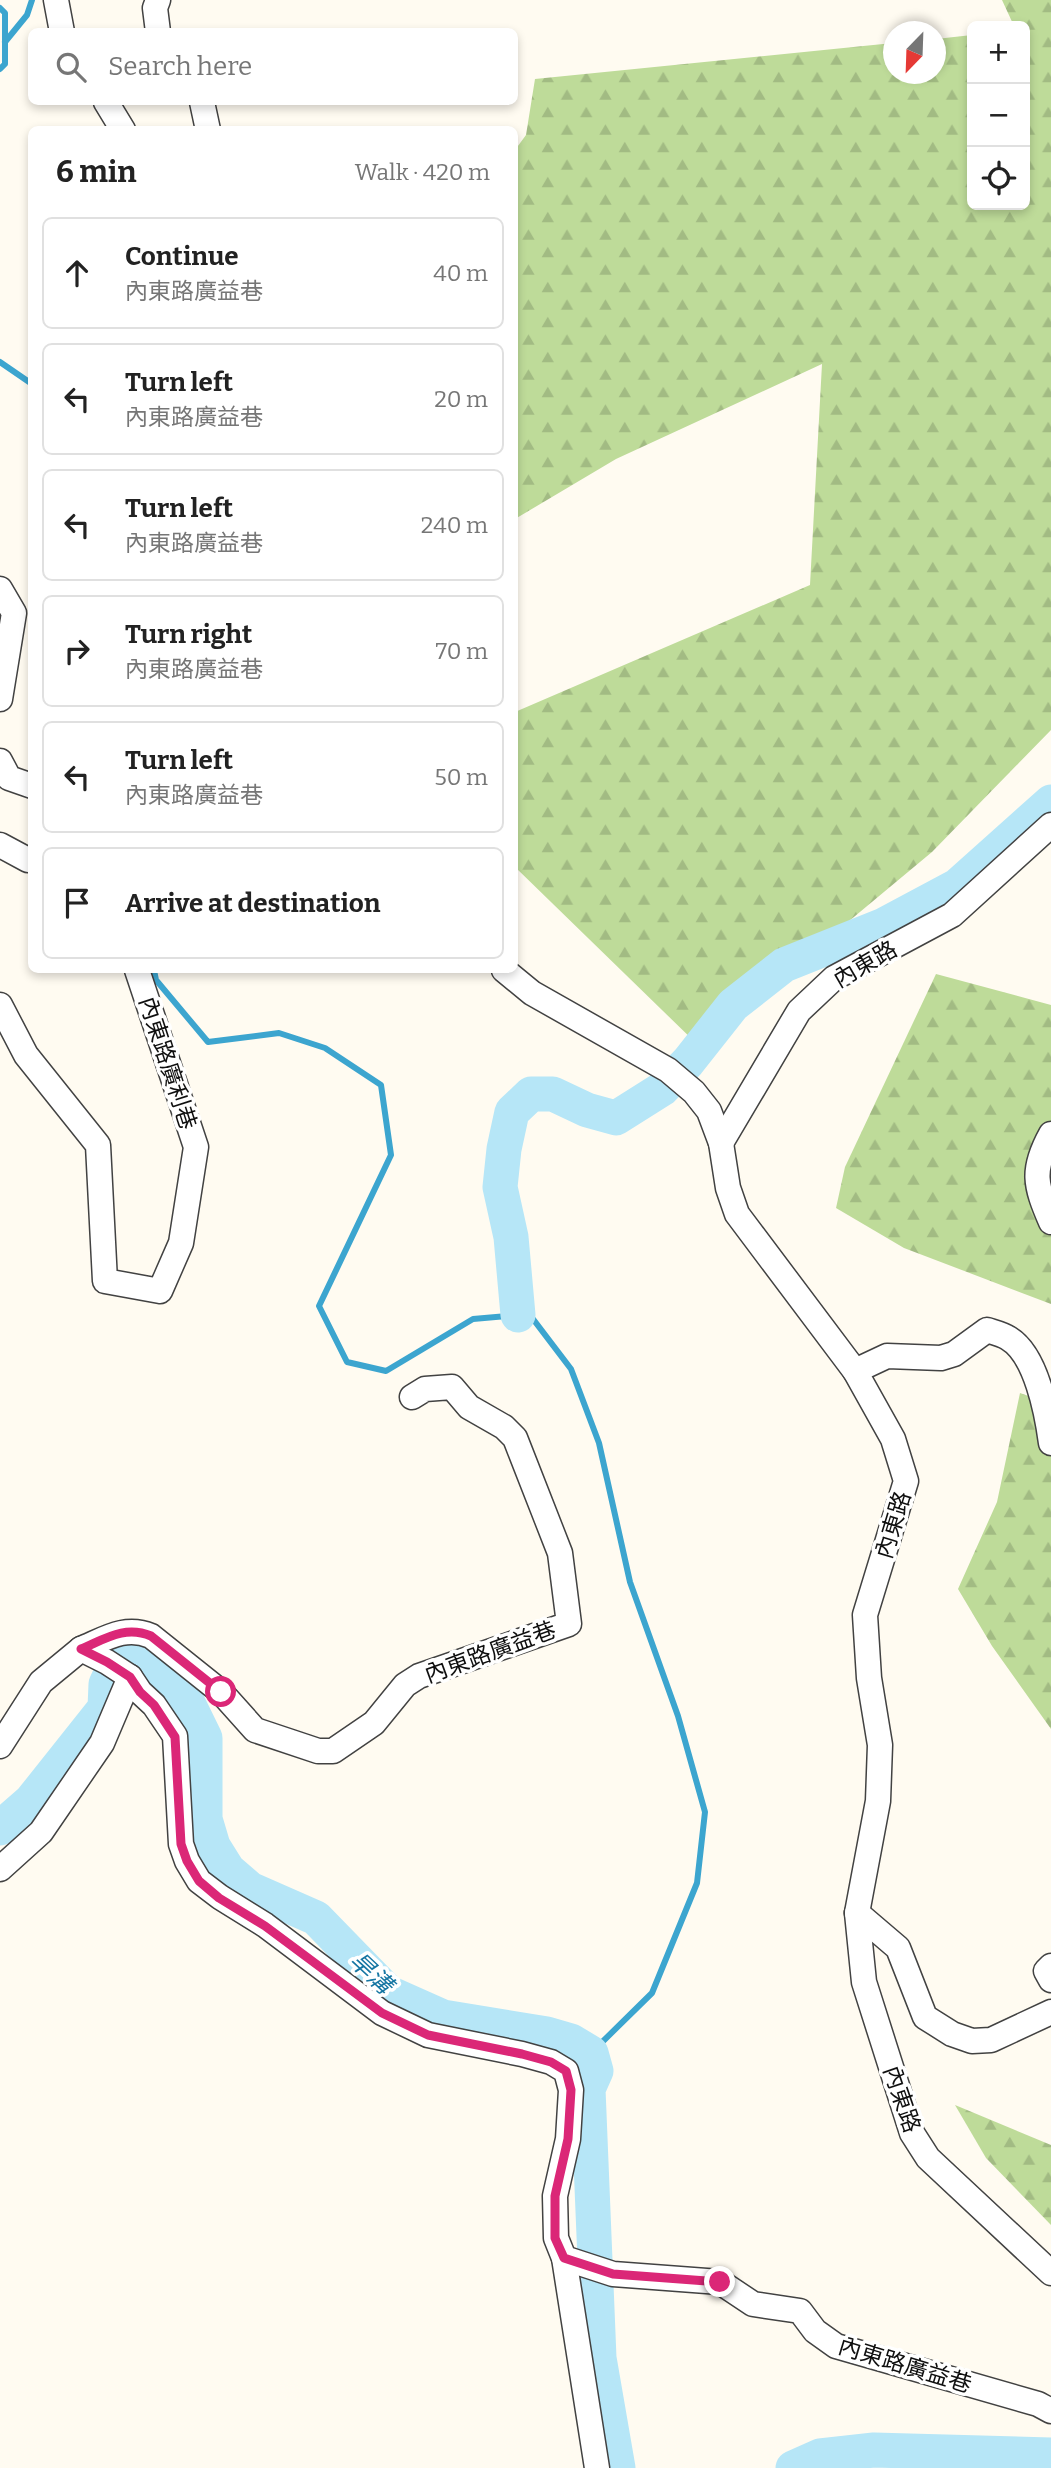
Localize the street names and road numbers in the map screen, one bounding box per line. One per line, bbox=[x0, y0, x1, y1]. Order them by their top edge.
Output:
street label: 內東路 bbox=[828, 935, 902, 993]
street label: 內東路廣利巷 bbox=[133, 993, 203, 1133]
street label: 內東路 bbox=[870, 1488, 916, 1562]
street label: 內東路廣益巷 bbox=[420, 1615, 560, 1689]
street label: 內東路 bbox=[878, 2062, 926, 2136]
street label: 內東路廣益巷 bbox=[835, 2331, 975, 2399]

